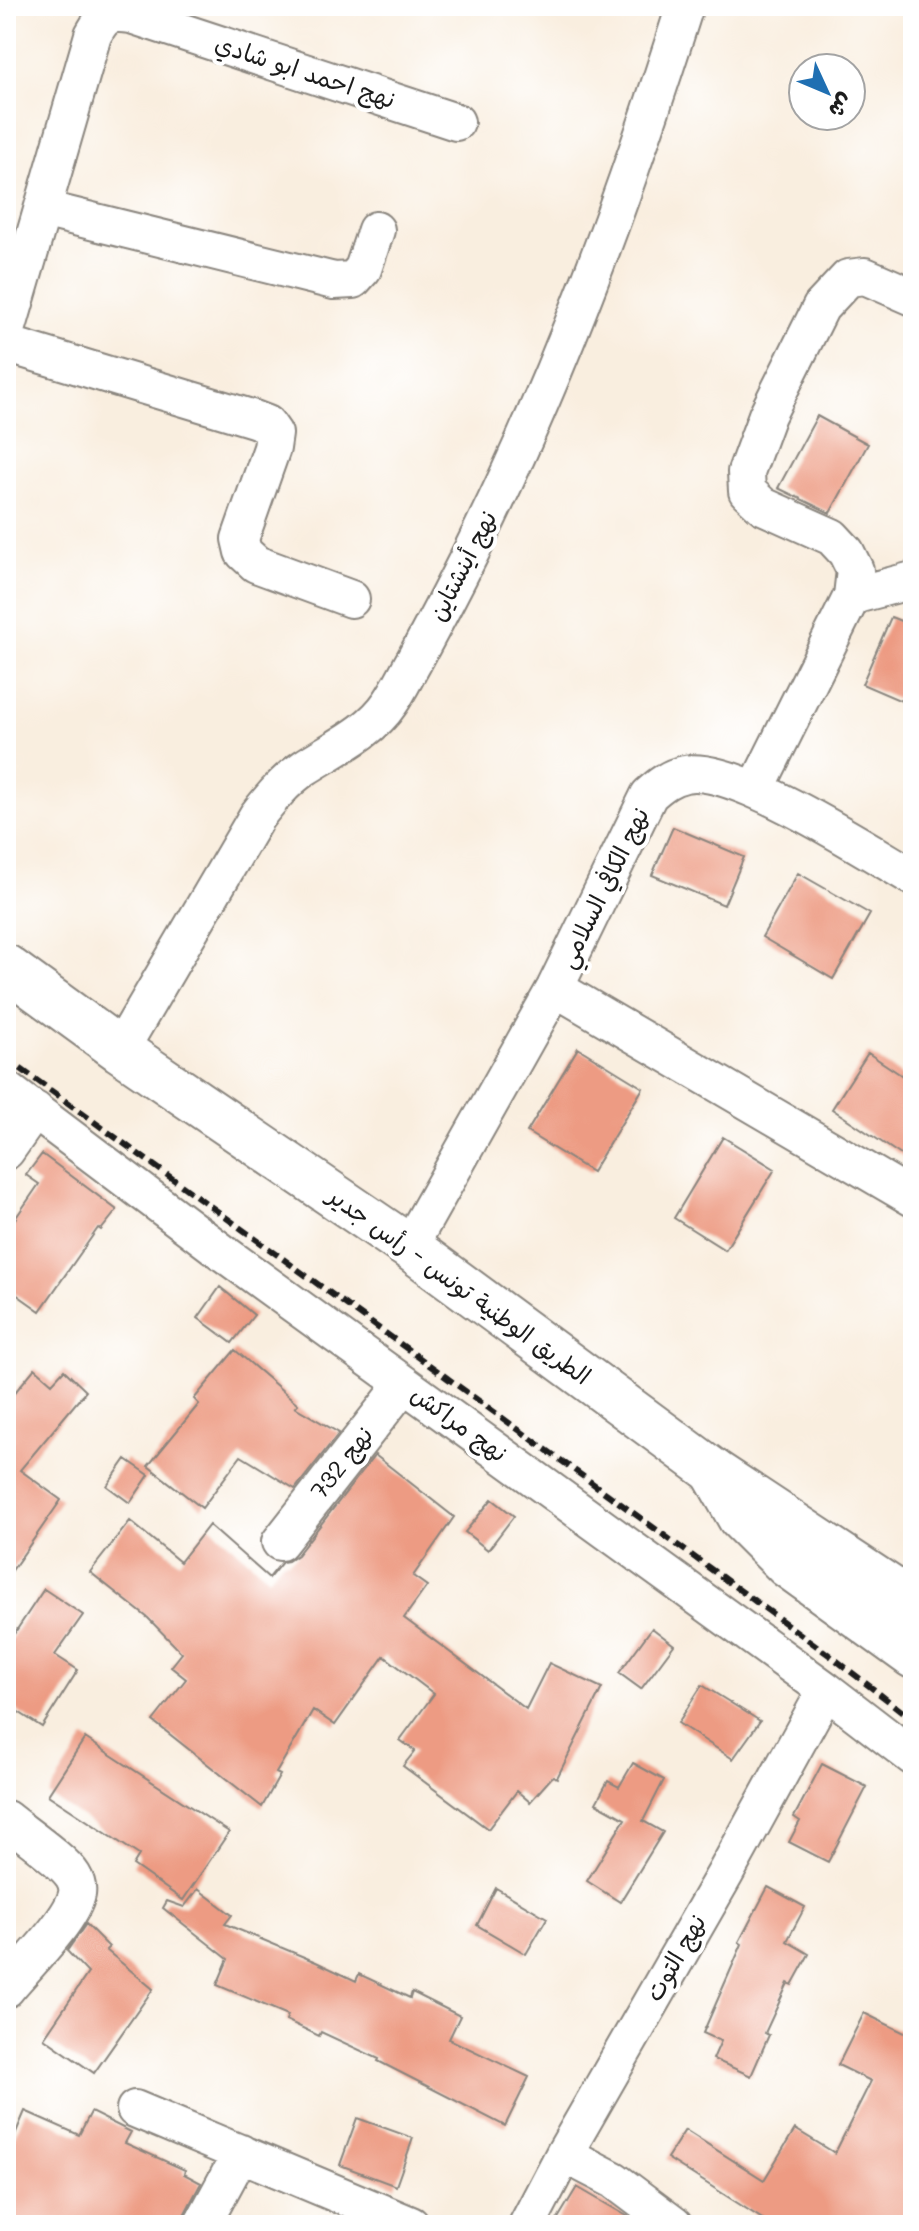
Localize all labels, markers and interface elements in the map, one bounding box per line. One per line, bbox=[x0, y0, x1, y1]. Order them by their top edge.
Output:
street label: نهج احمد ابو شادي bbox=[210, 27, 400, 117]
north arrow bbox=[787, 52, 867, 132]
text: ش bbox=[823, 87, 861, 125]
street label: نهج أينشتاين bbox=[421, 505, 504, 627]
street label: نهج الكافي السلامي bbox=[550, 802, 661, 976]
street label: الطريق الوطنية تونس - رأس جدير bbox=[320, 1178, 597, 1391]
street label: نهج مراكش bbox=[405, 1378, 514, 1470]
street label: نهج 732 bbox=[303, 1419, 381, 1506]
street label: نهج التوت bbox=[637, 1908, 714, 2007]

